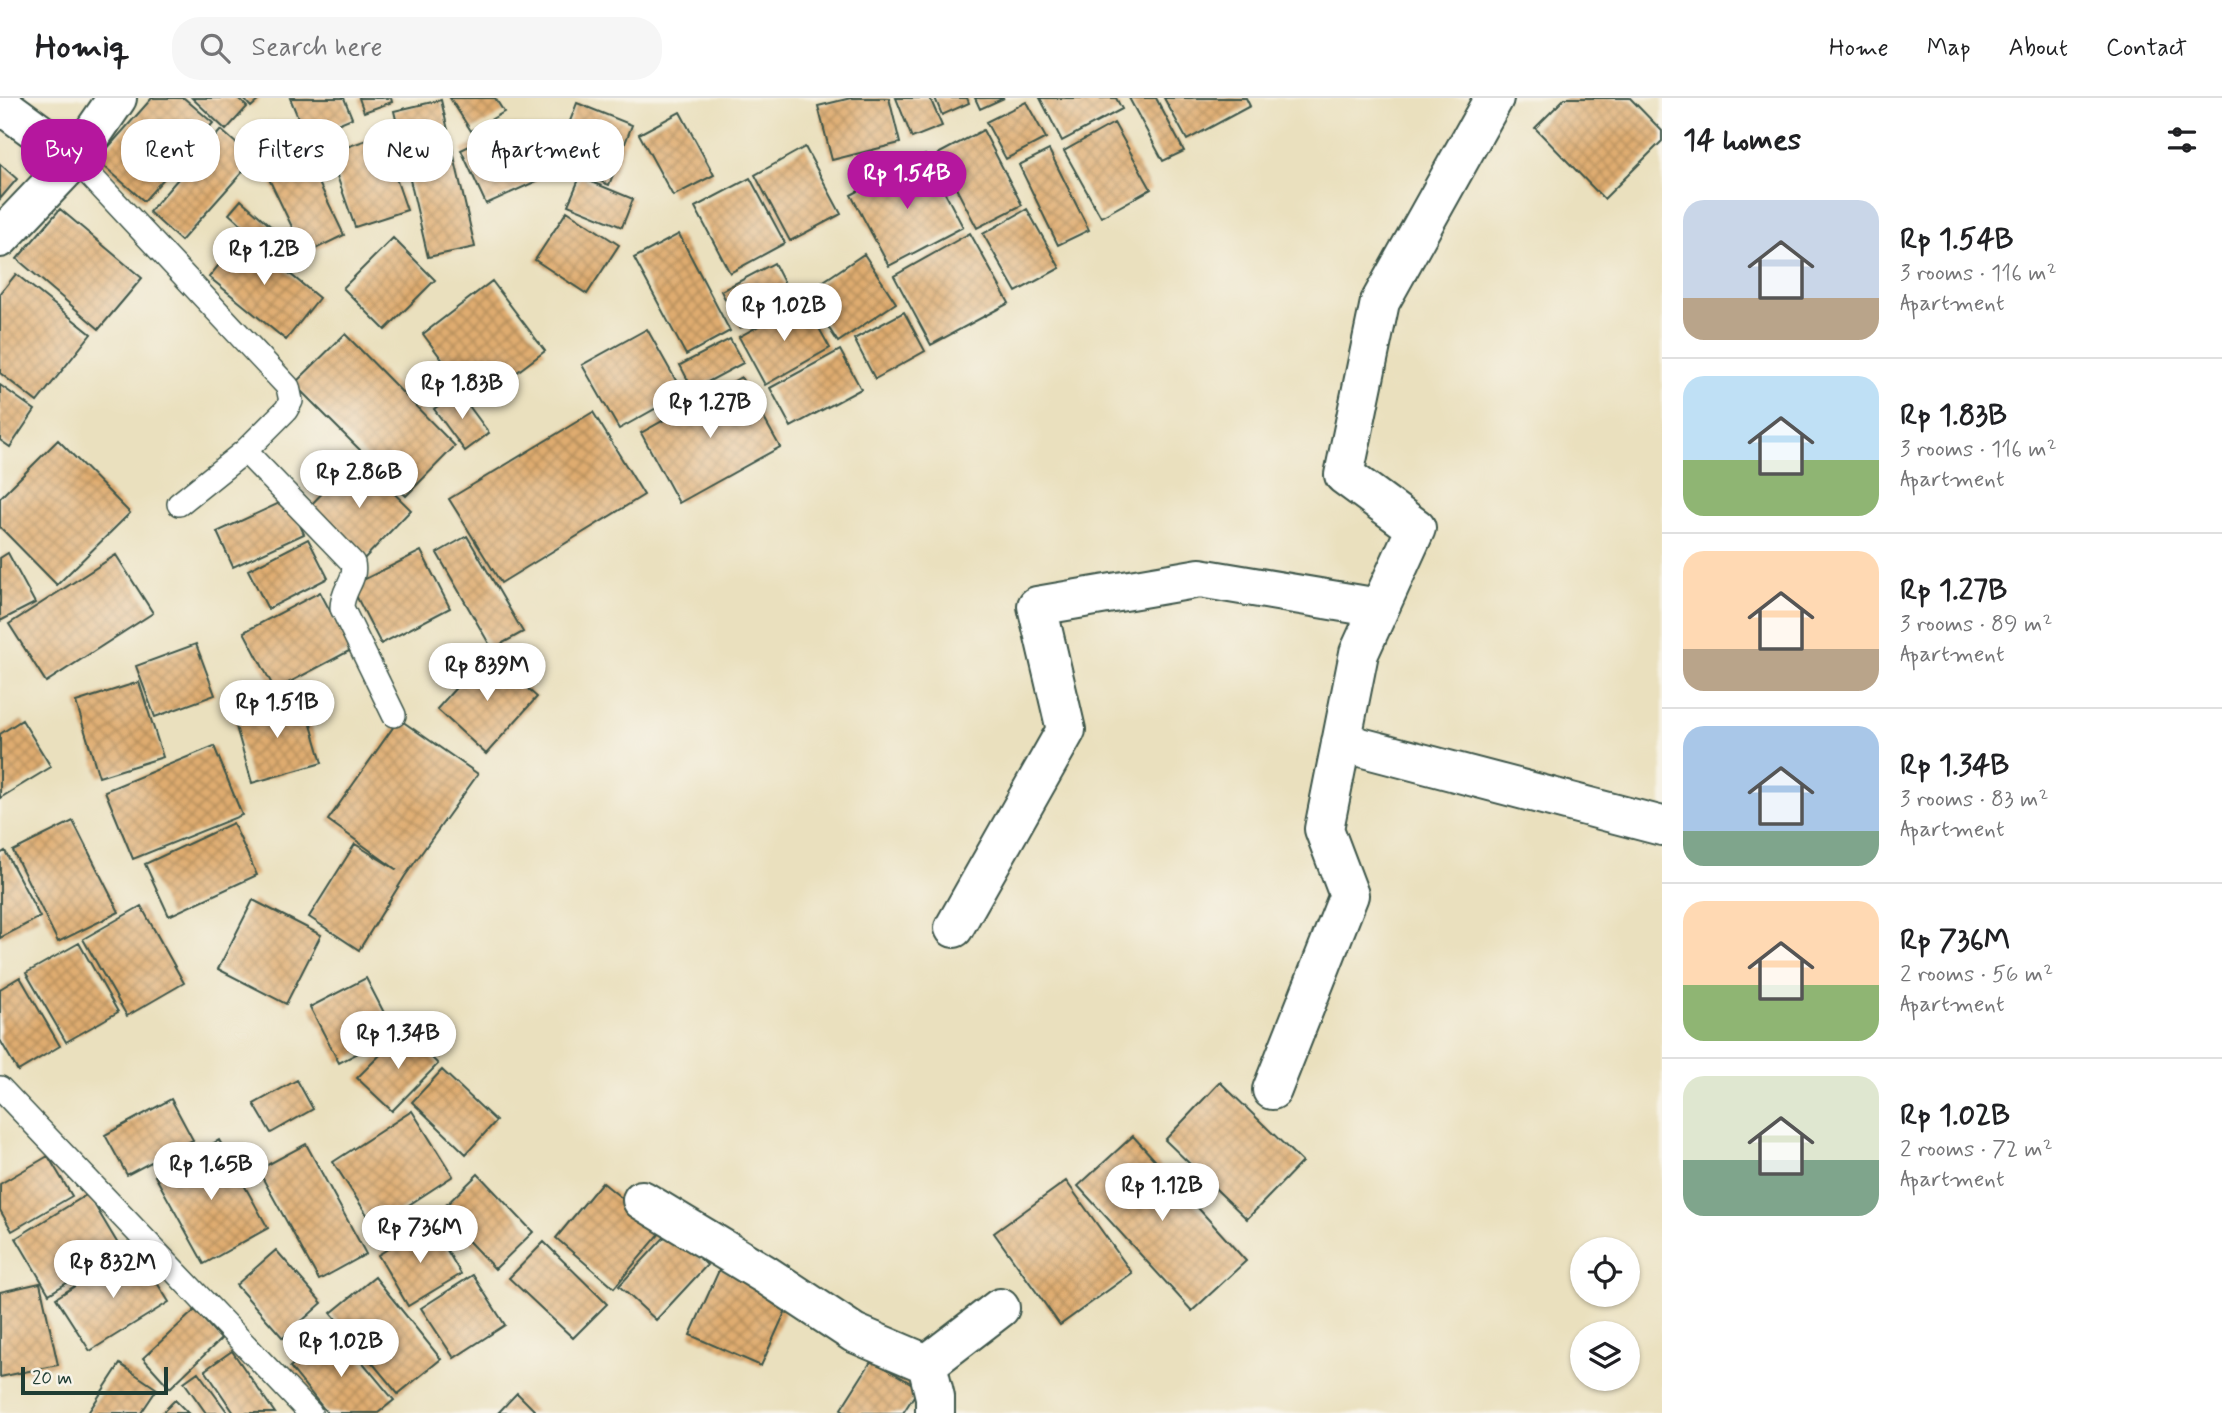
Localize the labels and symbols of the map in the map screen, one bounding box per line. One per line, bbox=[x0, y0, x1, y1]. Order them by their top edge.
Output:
pin: Rp 1.54B bbox=[835, 152, 979, 211]
pin: Rp 1.2B bbox=[199, 228, 329, 287]
pin: Rp 1.02B bbox=[712, 284, 856, 343]
pin: Rp 1.83B bbox=[390, 362, 534, 421]
pin: Rp 1.27B bbox=[638, 380, 782, 440]
pin: Rp 2.86B bbox=[287, 450, 431, 510]
pin: Rp 839M bbox=[422, 644, 552, 703]
pin: Rp 1.51B bbox=[205, 680, 349, 740]
pin: Rp 1.34B bbox=[326, 1012, 470, 1071]
pin: Rp 1.65B bbox=[139, 1142, 283, 1202]
pin: Rp 1.12B bbox=[1090, 1164, 1234, 1223]
pin: Rp 736M bbox=[355, 1206, 485, 1265]
pin: Rp 832M bbox=[48, 1240, 178, 1300]
pin: Rp 1.02B bbox=[269, 1320, 413, 1379]
scale bar bbox=[21, 1364, 168, 1396]

